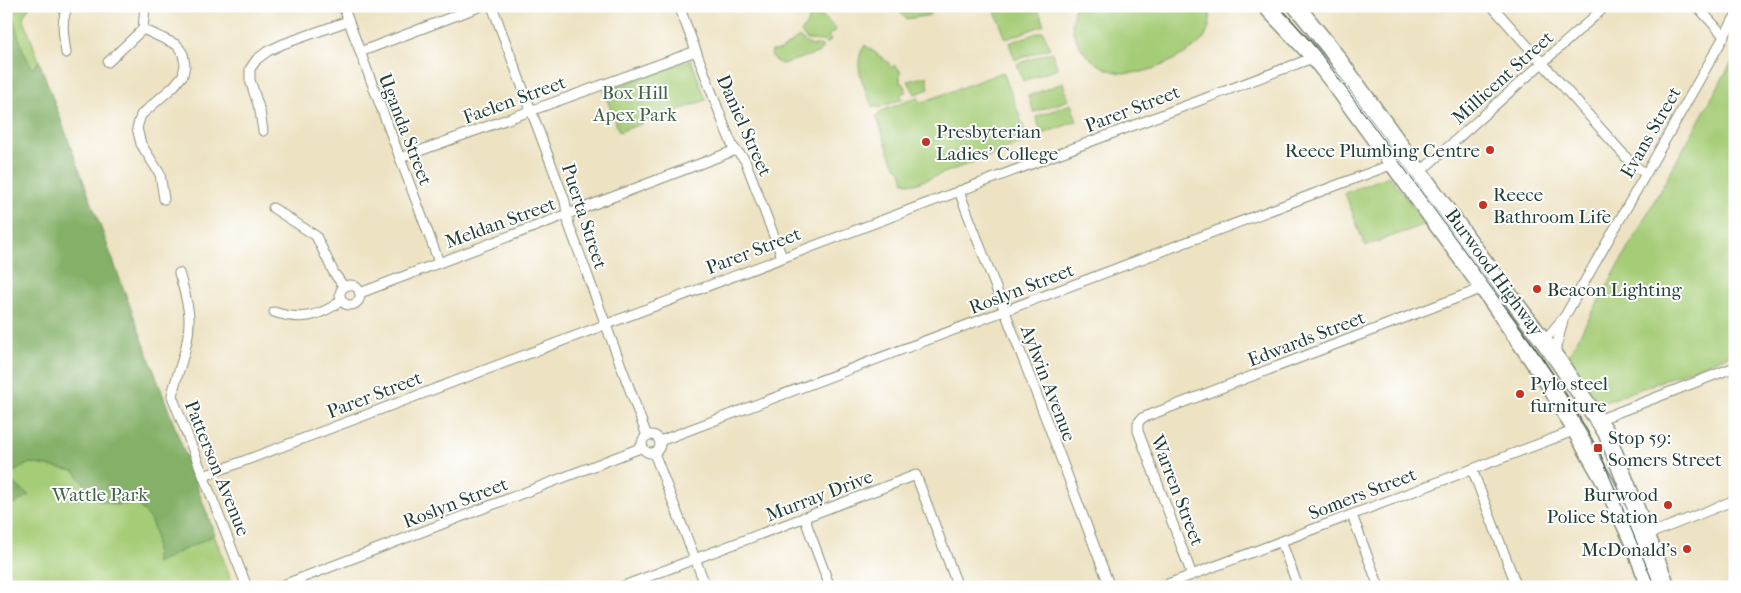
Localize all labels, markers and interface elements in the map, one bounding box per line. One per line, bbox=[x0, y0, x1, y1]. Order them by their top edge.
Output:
street label: Millicent Street bbox=[1447, 26, 1558, 129]
street label: Uganda Street bbox=[374, 70, 437, 189]
street label: Faelen Street bbox=[460, 71, 569, 129]
street label: Daniel Street bbox=[712, 71, 776, 180]
street label: Parer Street bbox=[1082, 81, 1183, 137]
park label: Box Hill Apex Park bbox=[592, 82, 677, 126]
street label: Evans Street bbox=[1616, 83, 1686, 182]
place label: Presbyterian Ladies' College bbox=[936, 121, 1058, 165]
marker: Presbyterian Ladies' College bbox=[920, 136, 932, 148]
place label: Reece Plumbing Centre bbox=[1285, 140, 1480, 162]
marker: Reece Plumbing Centre bbox=[1484, 144, 1496, 156]
street label: Puerta Street bbox=[557, 161, 611, 272]
place label: Reece Bathroom Life bbox=[1493, 184, 1611, 228]
street label: Meldan Street bbox=[442, 193, 559, 253]
marker: Reece Bathroom Life bbox=[1477, 199, 1489, 211]
street label: Burwood Highway bbox=[1441, 205, 1548, 341]
street label: Parer Street bbox=[703, 223, 804, 279]
street label: Roslyn Street bbox=[966, 259, 1077, 319]
place label: Beacon Lighting bbox=[1547, 279, 1683, 301]
marker: Beacon Lighting bbox=[1531, 283, 1543, 295]
street label: Edwards Street bbox=[1245, 306, 1368, 371]
street label: Aylwin Avenue bbox=[1015, 321, 1080, 445]
street label: Parer Street bbox=[324, 367, 425, 423]
place label: Pylo steel furniture bbox=[1530, 373, 1608, 417]
marker: Pylo steel furniture bbox=[1514, 388, 1526, 400]
street label: Patterson Avenue bbox=[180, 397, 254, 539]
place label: Stop 59: Somers Street bbox=[1608, 427, 1722, 471]
street label: Warren Street bbox=[1146, 431, 1208, 549]
marker: Stop 59: Somers Street bbox=[1592, 442, 1604, 454]
street label: Somers Street bbox=[1305, 463, 1420, 525]
street label: Murray Drive bbox=[763, 465, 876, 526]
street label: Roslyn Street bbox=[400, 473, 511, 533]
park label: Wattle Park bbox=[51, 484, 148, 506]
place label: Burwood Police Station bbox=[1547, 484, 1659, 528]
marker: Burwood Police Station bbox=[1662, 499, 1674, 511]
place label: McDonald's bbox=[1581, 539, 1677, 561]
marker: McDonald's bbox=[1681, 543, 1693, 555]

